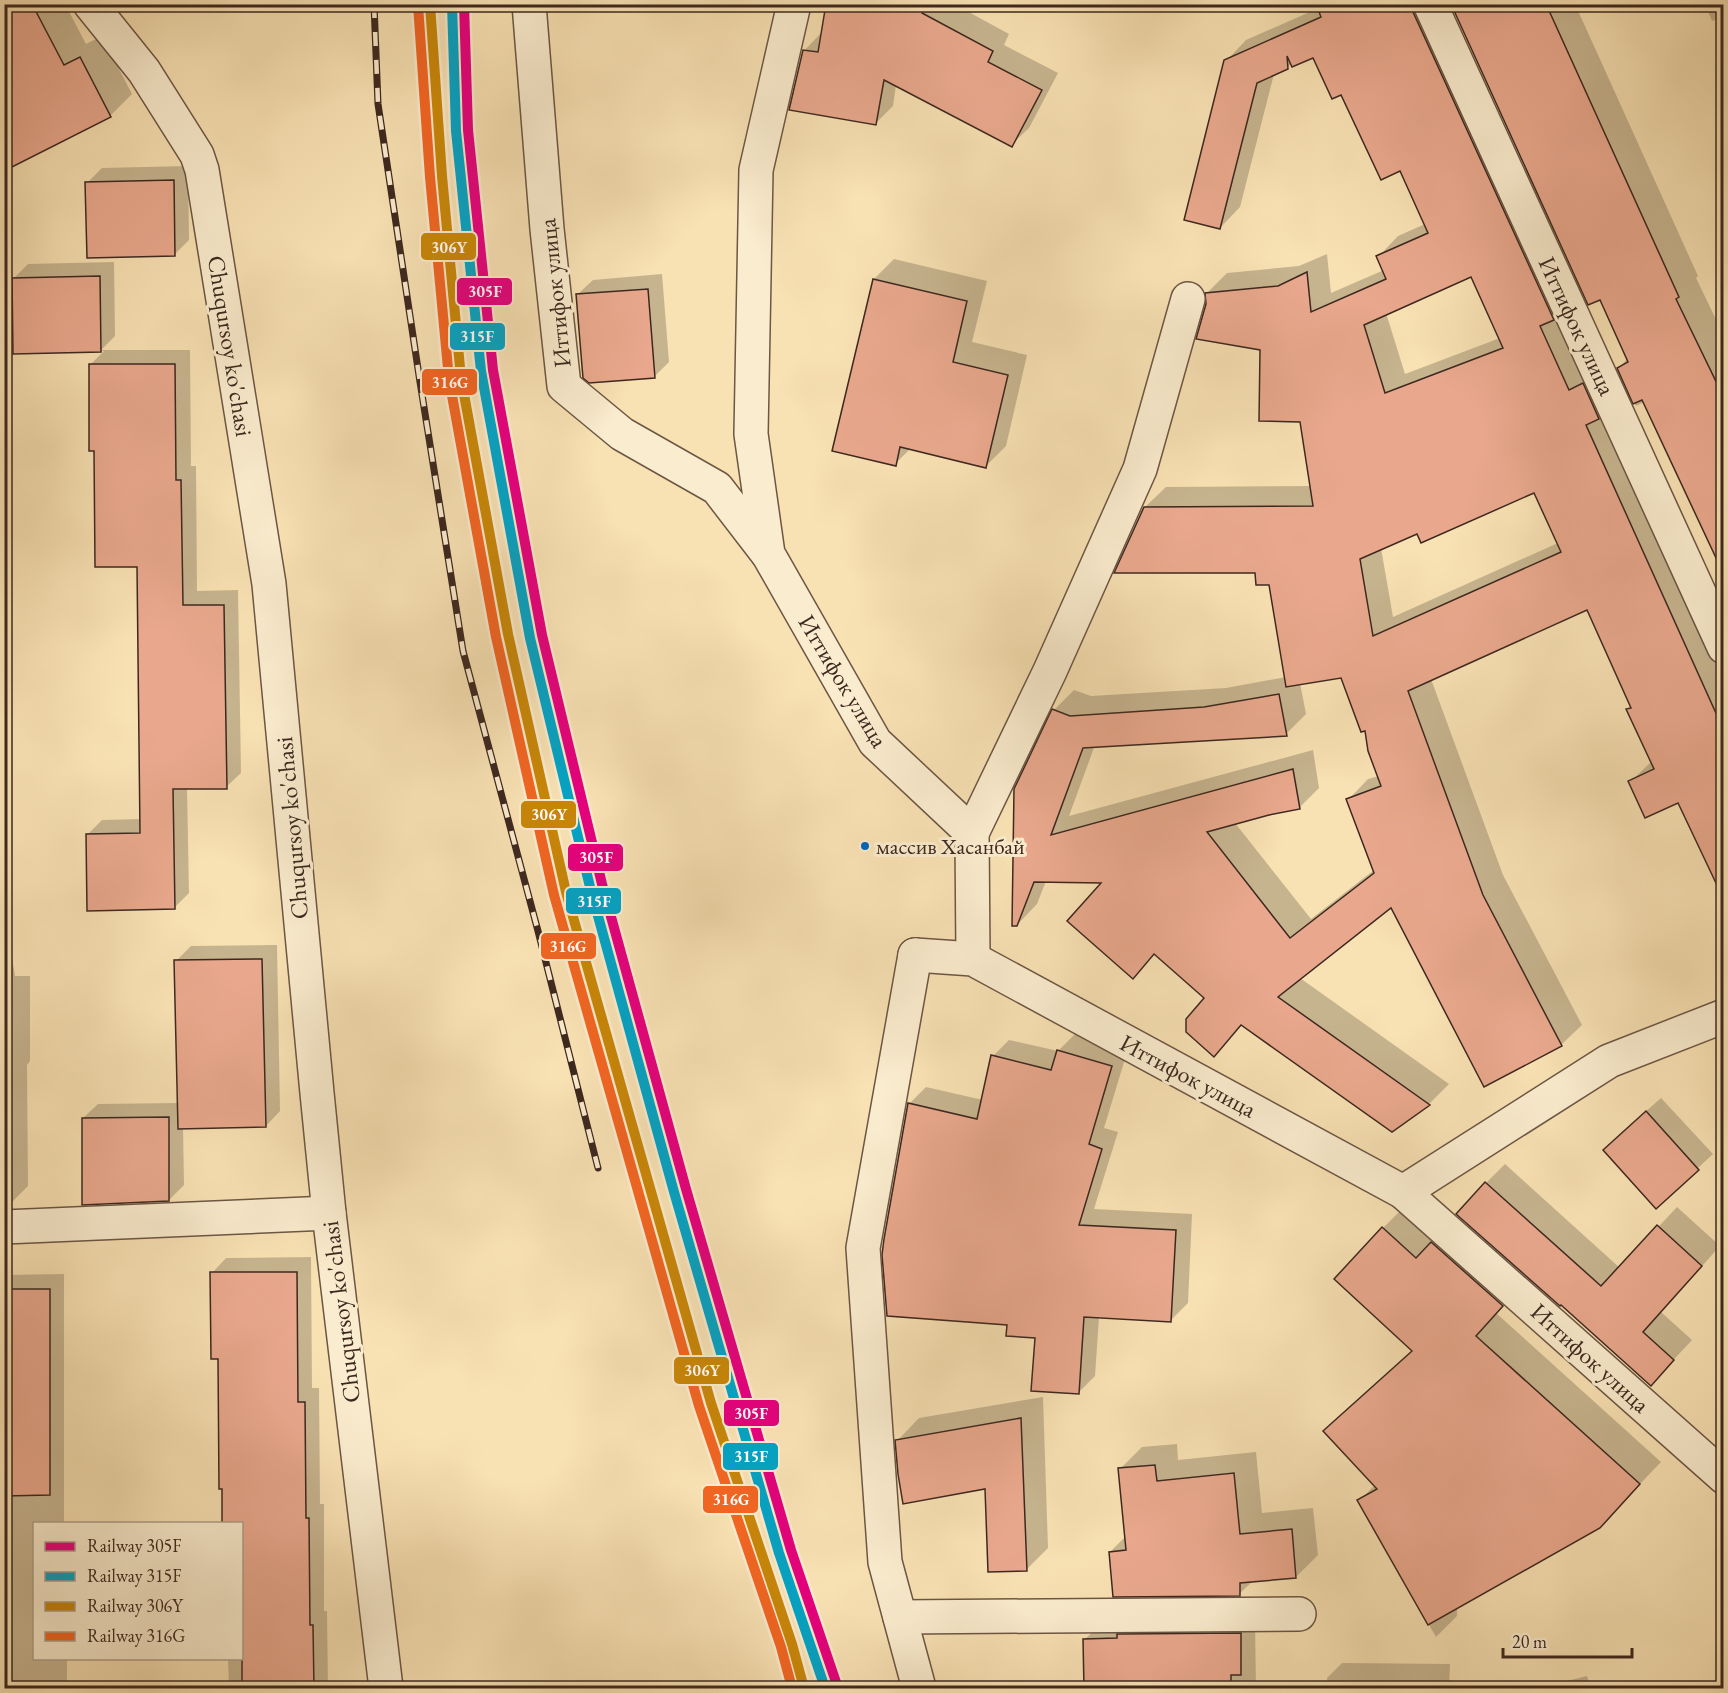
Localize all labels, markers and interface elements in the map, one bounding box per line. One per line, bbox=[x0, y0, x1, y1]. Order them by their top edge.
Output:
street label: Иттифок улица bbox=[531, 216, 578, 369]
line badge: 306Y bbox=[420, 232, 477, 261]
text: 306Y bbox=[431, 237, 467, 258]
street label: Иттифок улица bbox=[1532, 251, 1623, 401]
street label: Chuqursoy ko'chasi bbox=[201, 253, 260, 439]
line badge: 305F bbox=[456, 277, 513, 306]
text: 305F bbox=[468, 281, 502, 302]
line badge: 315F bbox=[449, 322, 506, 351]
text: 315F bbox=[460, 326, 494, 347]
line badge: 316G bbox=[421, 368, 478, 396]
text: 316G bbox=[432, 372, 469, 393]
street label: Иттифок улица bbox=[792, 609, 896, 753]
street label: Chuqursoy ko'chasi bbox=[268, 735, 315, 920]
line badge: 306Y bbox=[520, 800, 577, 829]
text: 306Y bbox=[531, 804, 567, 825]
place label: массив Хасанбай bbox=[876, 832, 1025, 861]
marker: массив Хасанбай bbox=[859, 840, 871, 852]
line badge: 305F bbox=[567, 843, 624, 872]
text: 305F bbox=[579, 847, 613, 868]
line badge: 315F bbox=[565, 887, 622, 915]
text: 315F bbox=[577, 891, 611, 912]
line badge: 316G bbox=[540, 932, 597, 960]
text: 316G bbox=[550, 936, 587, 957]
street label: Иттифок улица bbox=[1115, 1027, 1262, 1125]
street label: Chuqursoy ko'chasi bbox=[314, 1219, 367, 1405]
street label: Иттифок улица bbox=[1524, 1296, 1657, 1420]
line badge: 306Y bbox=[673, 1356, 730, 1385]
text: 306Y bbox=[684, 1360, 720, 1381]
line badge: 305F bbox=[723, 1399, 780, 1427]
text: 305F bbox=[734, 1403, 768, 1424]
line badge: 315F bbox=[722, 1442, 779, 1471]
text: 315F bbox=[734, 1446, 768, 1467]
line badge: 316G bbox=[702, 1485, 759, 1514]
text: 316G bbox=[713, 1489, 750, 1510]
legend bbox=[33, 1522, 243, 1660]
text: Railway 305F bbox=[87, 1534, 181, 1557]
text: Railway 315F bbox=[87, 1564, 181, 1587]
text: Railway 306Y bbox=[87, 1594, 184, 1617]
scale bar bbox=[1503, 1621, 1632, 1659]
text: Railway 316G bbox=[87, 1624, 185, 1647]
text: 20 m bbox=[1512, 1630, 1547, 1653]

